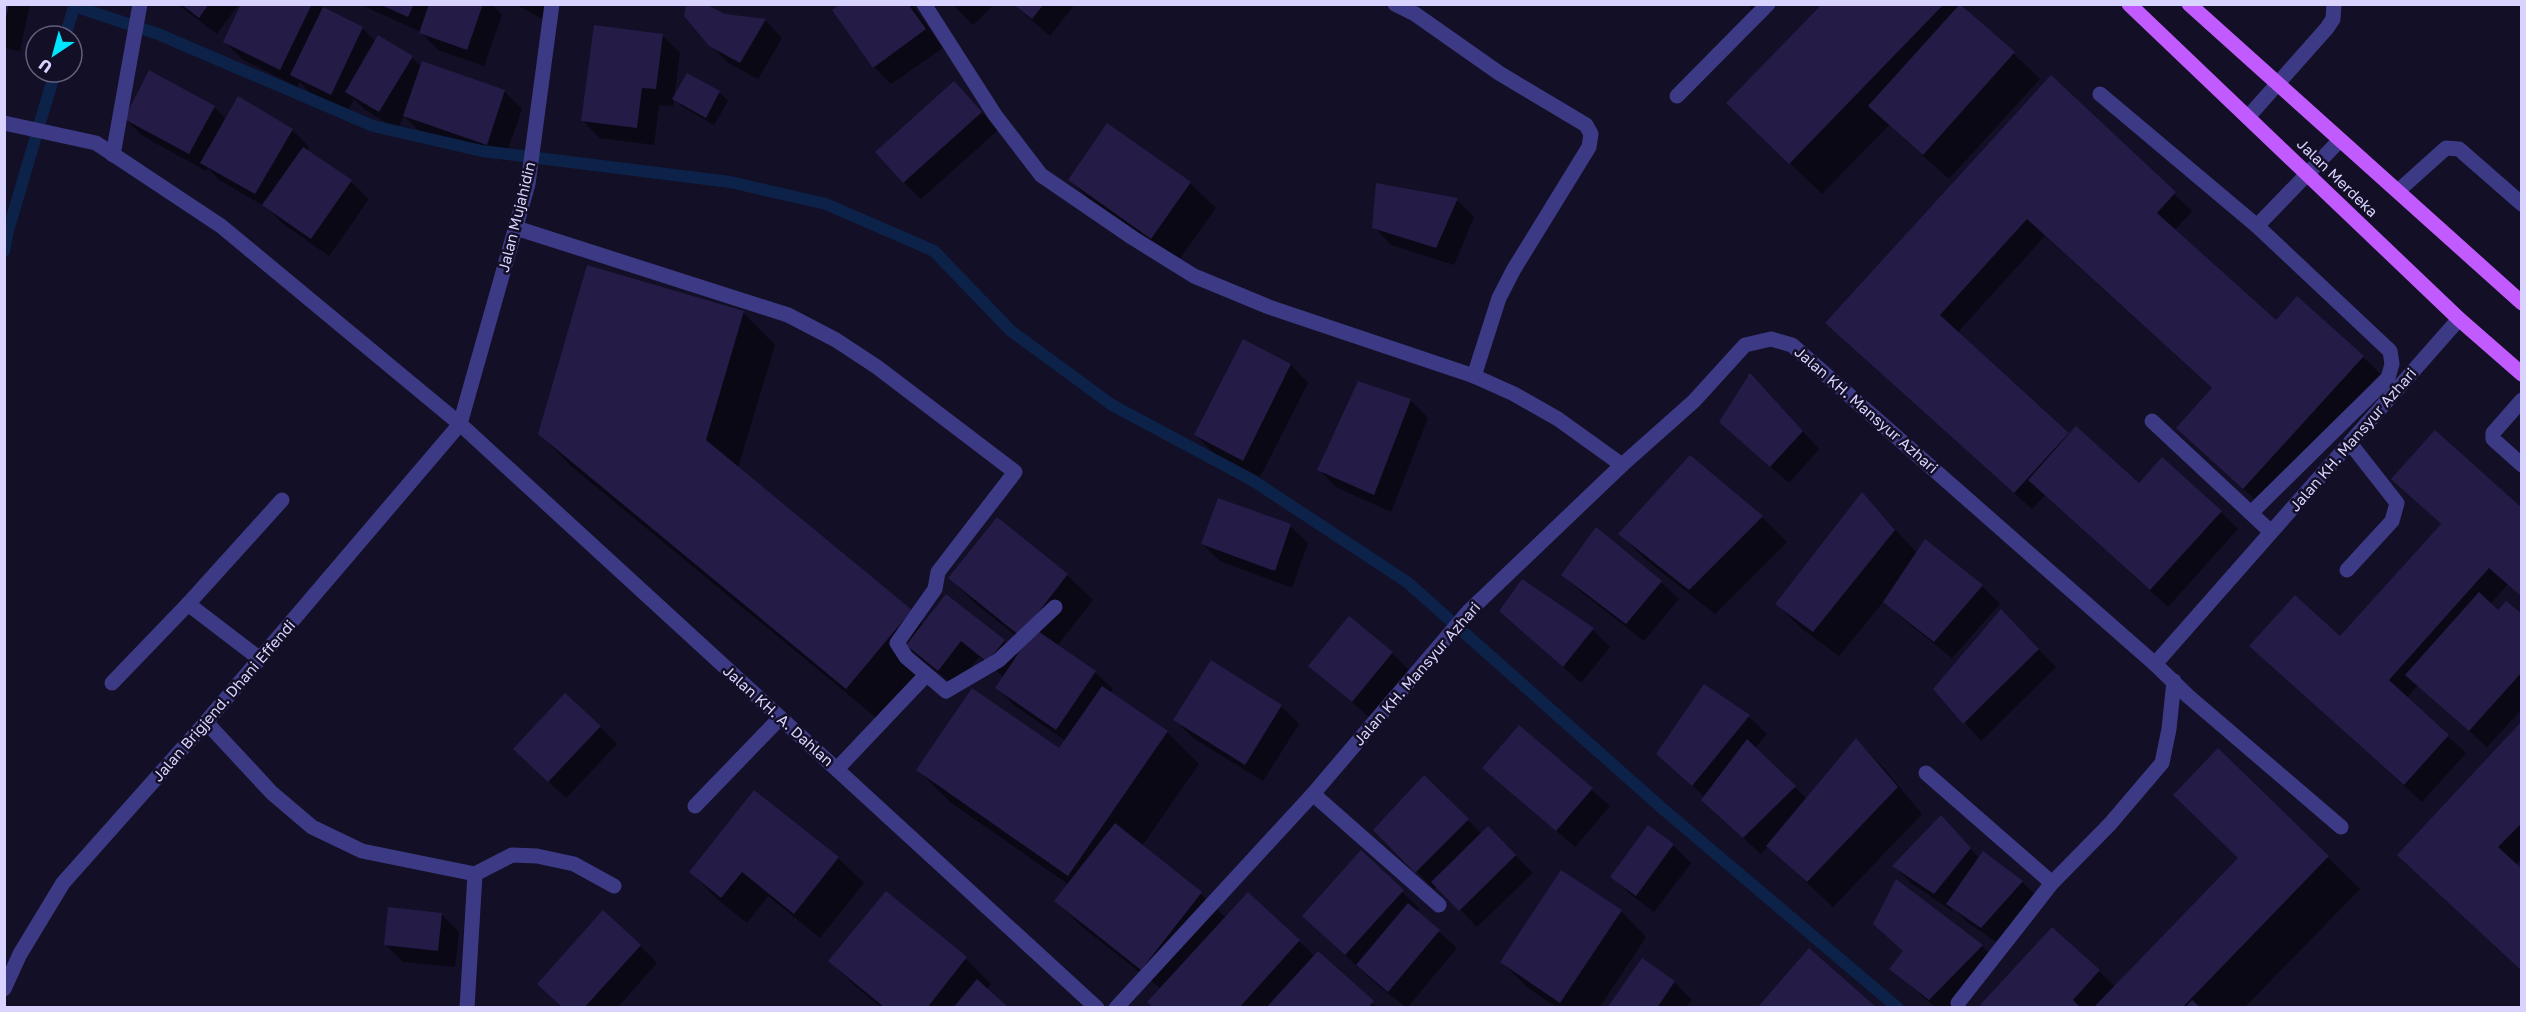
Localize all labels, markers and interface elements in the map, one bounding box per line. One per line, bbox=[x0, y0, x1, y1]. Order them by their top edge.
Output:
north arrow bbox=[24, 24, 84, 84]
text: U bbox=[35, 55, 56, 78]
street label: Jalan Merdeka bbox=[2294, 134, 2382, 220]
street label: Jalan Mujahidin bbox=[494, 160, 538, 274]
street label: Jalan KH. Mansyur Azhari bbox=[1791, 342, 1942, 476]
street label: Jalan KH. Mansyur Azhari bbox=[2285, 364, 2419, 515]
street label: Jalan KH. Mansyur Azhari bbox=[1349, 598, 1483, 749]
street label: Jalan Brigjend. Dhani Effendi bbox=[148, 616, 298, 785]
street label: Jalan KH. A. Dahlan bbox=[720, 661, 838, 770]

